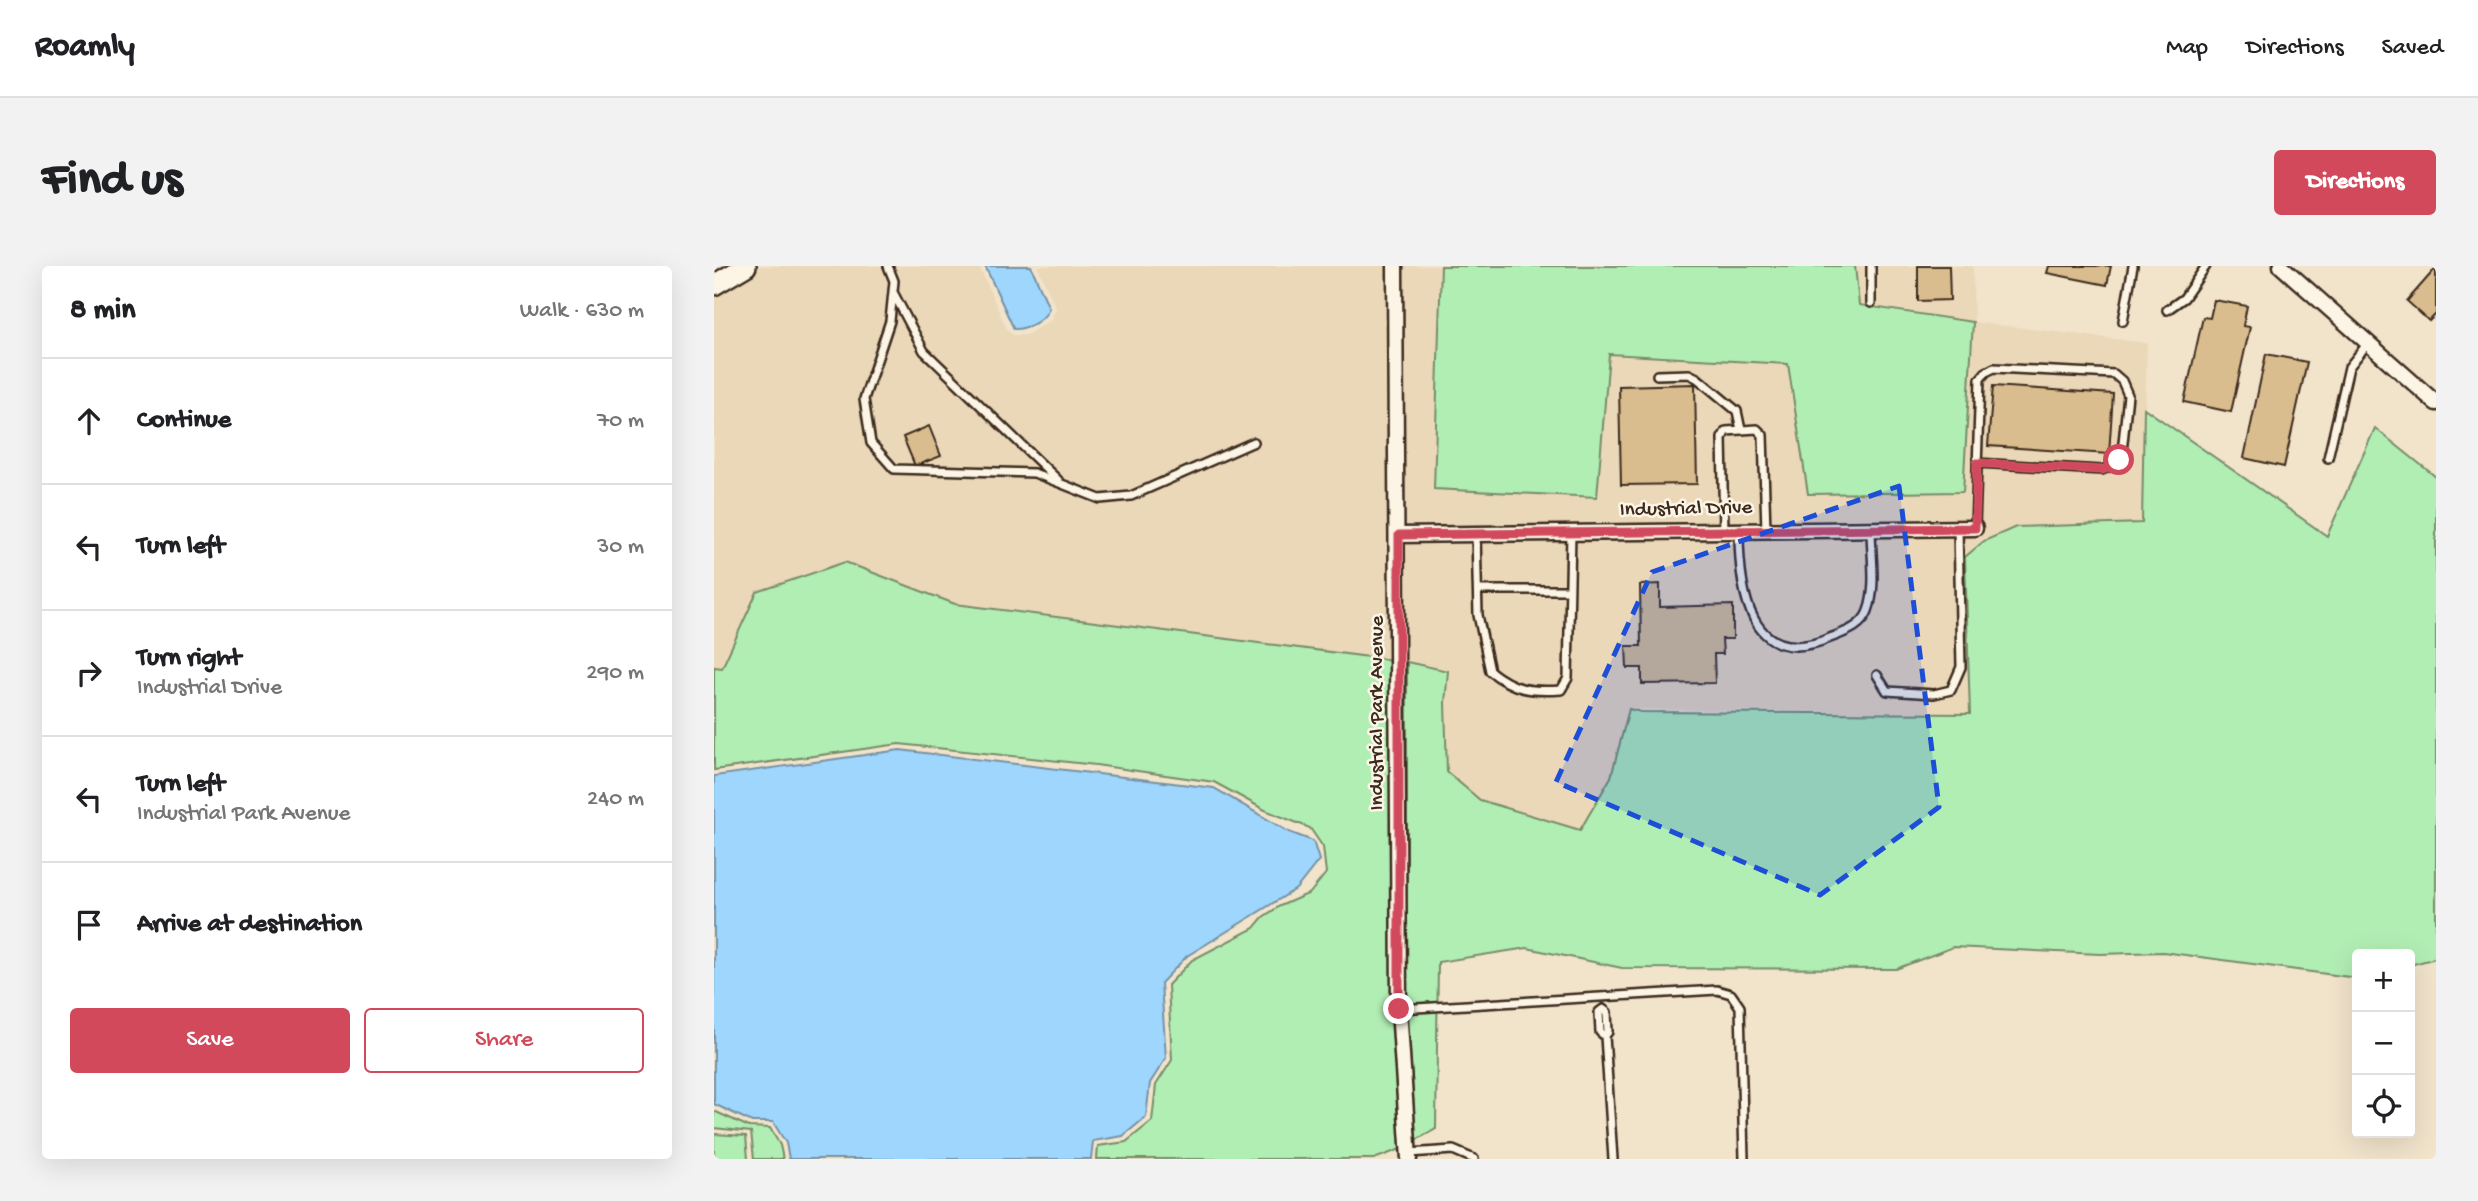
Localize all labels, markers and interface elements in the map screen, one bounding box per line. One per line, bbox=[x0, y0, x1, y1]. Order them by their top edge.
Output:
text: Roamly bbox=[35, 29, 135, 67]
text: Map bbox=[2166, 34, 2208, 63]
text: Directions bbox=[2246, 34, 2344, 63]
text: Saved bbox=[2382, 34, 2443, 63]
button: Directions bbox=[2274, 150, 2436, 215]
text: Find us bbox=[42, 153, 182, 211]
text: 8 min bbox=[70, 294, 136, 329]
text: Walk · 630 m bbox=[520, 298, 644, 325]
icon: ahead bbox=[70, 402, 108, 440]
text: Continue bbox=[137, 406, 231, 437]
text: 70 m bbox=[597, 408, 644, 435]
route start bbox=[2103, 444, 2134, 475]
street label: Industrial Drive bbox=[1620, 496, 1754, 524]
icon: left bbox=[70, 528, 108, 566]
text: Turn left bbox=[137, 532, 225, 563]
text: 30 m bbox=[597, 534, 644, 561]
street label: Industrial Park Avenue bbox=[1366, 614, 1391, 810]
text: Turn right bbox=[137, 644, 241, 675]
icon: right bbox=[70, 654, 108, 692]
text: 290 m bbox=[586, 660, 644, 687]
text: Industrial Drive bbox=[137, 675, 282, 702]
text: Turn left bbox=[137, 770, 225, 801]
icon: left bbox=[70, 780, 108, 818]
text: 240 m bbox=[587, 786, 644, 813]
text: Industrial Park Avenue bbox=[137, 801, 350, 828]
icon: arrive bbox=[70, 906, 108, 944]
text: Arrive at destination bbox=[137, 910, 362, 941]
map controls bbox=[2352, 949, 2415, 1138]
button: + bbox=[2352, 949, 2415, 1012]
route end bbox=[1383, 993, 1414, 1024]
button: Save bbox=[70, 1008, 350, 1073]
button: Share bbox=[364, 1008, 644, 1073]
button: − bbox=[2352, 1012, 2415, 1075]
button: locate bbox=[2352, 1075, 2415, 1138]

